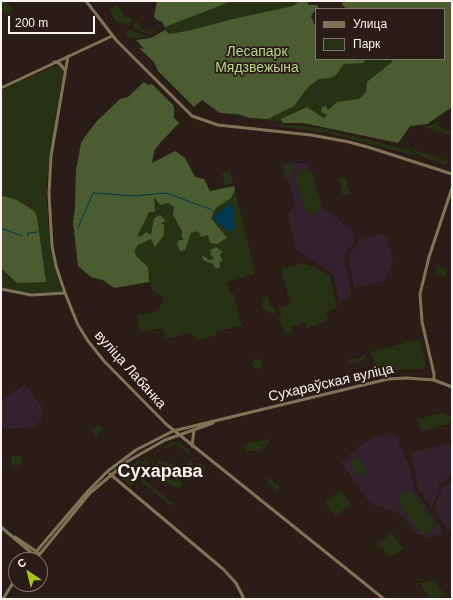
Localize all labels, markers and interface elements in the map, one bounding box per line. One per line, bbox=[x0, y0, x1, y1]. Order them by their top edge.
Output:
scale bar bbox=[10, 8, 97, 34]
legend bbox=[315, 8, 445, 60]
text: 200 m bbox=[15, 16, 48, 30]
text: Улица bbox=[353, 17, 387, 31]
text: Парк bbox=[353, 37, 380, 51]
park label: Лесапарк Мядзвежына bbox=[215, 44, 299, 76]
street label: вуліца Лабанка bbox=[91, 328, 169, 412]
street label: Сухараўская вуліца bbox=[267, 360, 395, 406]
district label: Сухарава bbox=[117, 461, 203, 483]
north arrow bbox=[8, 552, 48, 592]
text: С bbox=[15, 556, 28, 570]

